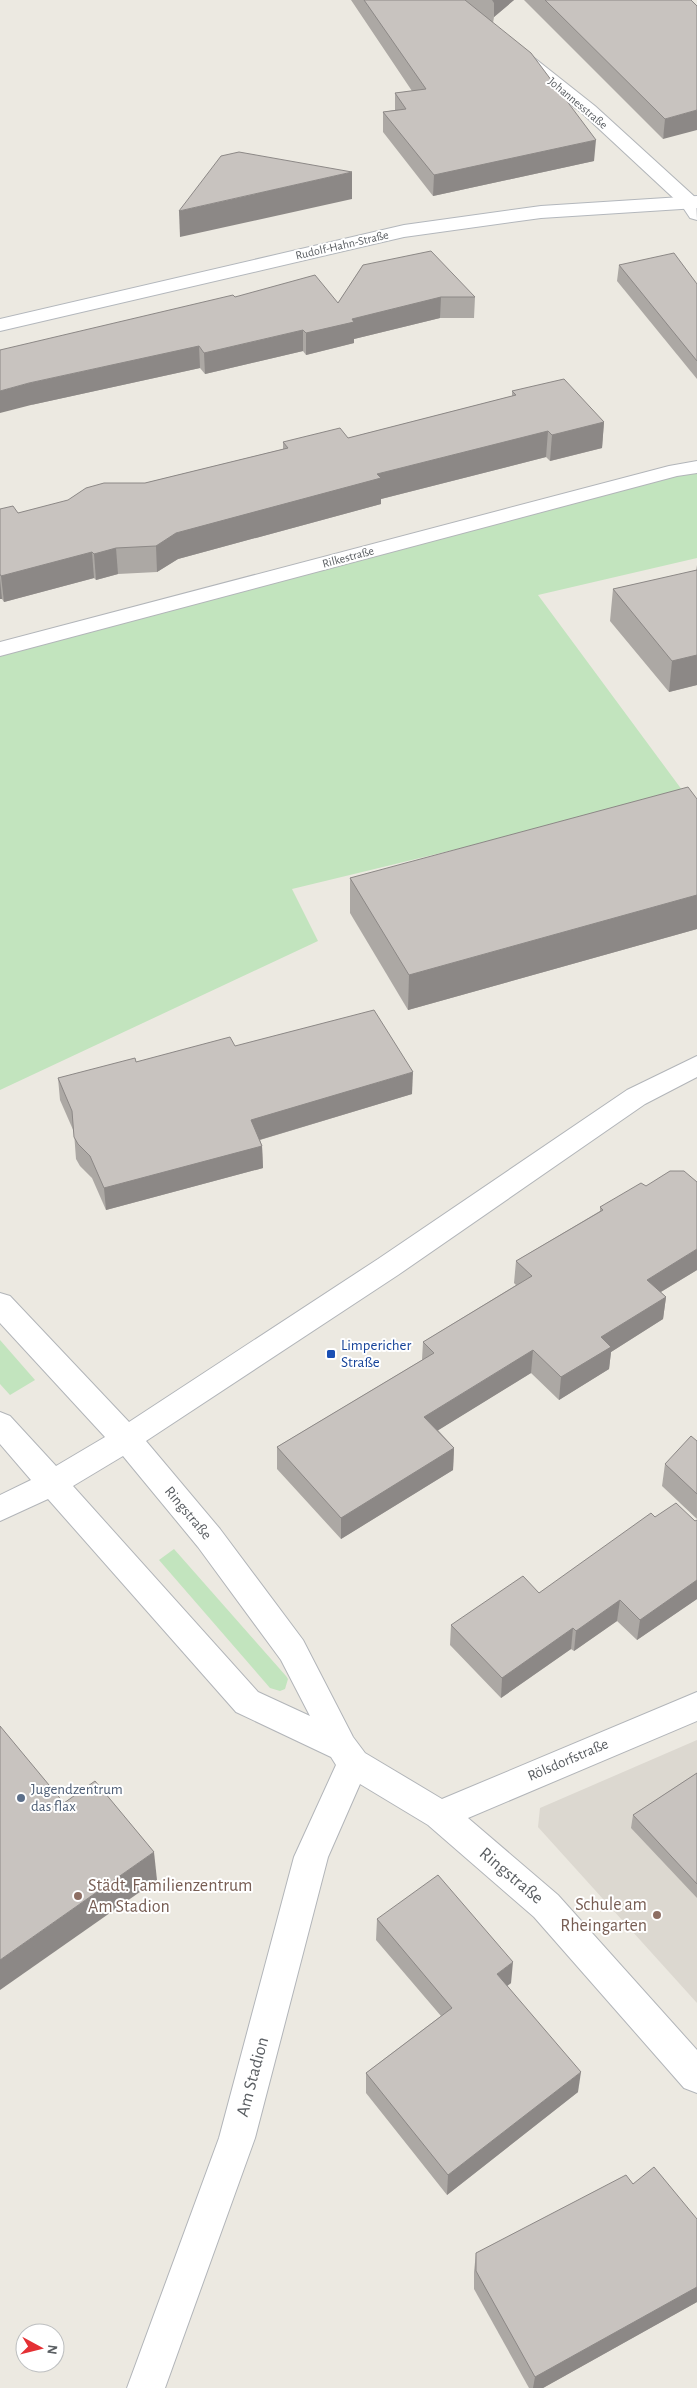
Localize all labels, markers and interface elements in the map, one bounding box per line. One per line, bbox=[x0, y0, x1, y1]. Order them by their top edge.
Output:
street label: Johannesstraße bbox=[546, 75, 610, 131]
street label: Rudolf-Hahn-Straße bbox=[294, 228, 390, 262]
street label: Rilkestraße bbox=[321, 544, 375, 570]
place label: Limpericher Straße bbox=[341, 1338, 411, 1370]
marker: Limpericher Straße bbox=[325, 1348, 337, 1360]
street label: Ringstraße bbox=[162, 1484, 214, 1542]
street label: Rölsdorfstraße bbox=[526, 1736, 611, 1784]
place label: Jugendzentrum das flax bbox=[31, 1782, 123, 1814]
marker: Jugendzentrum das flax bbox=[15, 1792, 27, 1804]
street label: Ringstraße bbox=[476, 1844, 546, 1908]
place label: Städt. Familienzentrum Am Stadion bbox=[88, 1877, 252, 1916]
marker: Städt. Familienzentrum Am Stadion bbox=[72, 1890, 84, 1902]
place label: Schule am Rheingarten bbox=[560, 1896, 647, 1935]
marker: Schule am Rheingarten bbox=[651, 1909, 663, 1921]
street label: Am Stadion bbox=[234, 2035, 272, 2119]
north arrow bbox=[15, 2323, 65, 2373]
text: N bbox=[44, 2344, 59, 2355]

